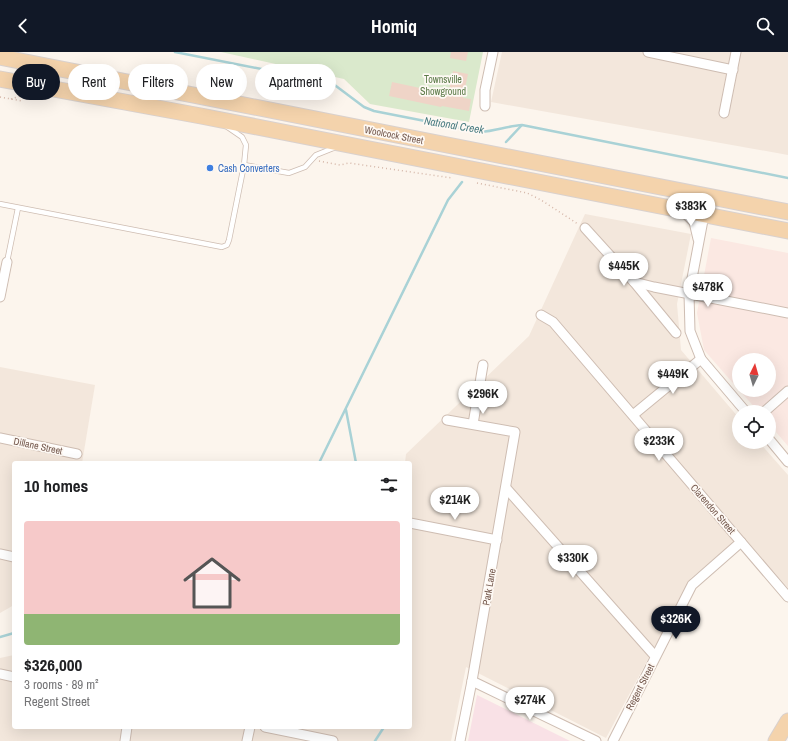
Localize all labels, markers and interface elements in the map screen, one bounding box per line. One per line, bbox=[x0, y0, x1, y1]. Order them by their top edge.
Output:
text: Homiq bbox=[371, 14, 417, 39]
icon: back bbox=[12, 15, 34, 37]
icon: search bbox=[754, 15, 776, 37]
chip: Buy bbox=[12, 64, 60, 100]
chip: Rent bbox=[68, 64, 120, 100]
chip: Filters bbox=[128, 64, 188, 100]
chip: New bbox=[196, 64, 247, 100]
chip: Apartment bbox=[255, 64, 336, 100]
park label: Townsville Showground bbox=[420, 73, 466, 98]
water label: National Creek bbox=[423, 113, 485, 137]
street label: Woolcock Street bbox=[364, 123, 425, 147]
place label: Cash Converters bbox=[218, 162, 280, 175]
marker: Cash Converters bbox=[205, 163, 215, 173]
pin: $383K bbox=[663, 193, 719, 227]
text: $383K bbox=[675, 197, 707, 214]
pin: $445K bbox=[596, 253, 652, 287]
text: $445K bbox=[608, 257, 640, 274]
pin: $478K bbox=[680, 274, 736, 308]
text: $478K bbox=[692, 278, 724, 295]
north arrow bbox=[732, 353, 776, 397]
map controls bbox=[732, 353, 776, 449]
pin: $449K bbox=[645, 361, 701, 395]
text: $449K bbox=[657, 365, 689, 382]
pin: $296K bbox=[455, 381, 511, 415]
text: $296K bbox=[467, 385, 499, 402]
button: locate bbox=[732, 405, 776, 449]
pin: $233K bbox=[631, 428, 687, 462]
text: $233K bbox=[643, 432, 675, 449]
street label: Dillane Street bbox=[12, 434, 64, 458]
text: 10 homes bbox=[24, 474, 88, 497]
icon: filters bbox=[378, 474, 400, 496]
street label: Clarendon Street bbox=[688, 481, 739, 537]
pin: $214K bbox=[427, 487, 483, 521]
text: $214K bbox=[439, 491, 471, 508]
pin: $330K bbox=[545, 545, 601, 579]
icon: home bbox=[176, 547, 248, 619]
text: $330K bbox=[557, 549, 589, 566]
street label: Park Lane bbox=[479, 567, 499, 607]
pin: $326K bbox=[648, 606, 704, 640]
text: $326K bbox=[660, 610, 692, 627]
text: $326,000 bbox=[24, 653, 82, 676]
street label: Regent Street bbox=[623, 661, 658, 712]
text: 3 rooms · 89 m² bbox=[24, 676, 99, 693]
pin: $274K bbox=[502, 687, 558, 721]
text: $274K bbox=[514, 691, 546, 708]
text: Regent Street bbox=[24, 693, 90, 710]

